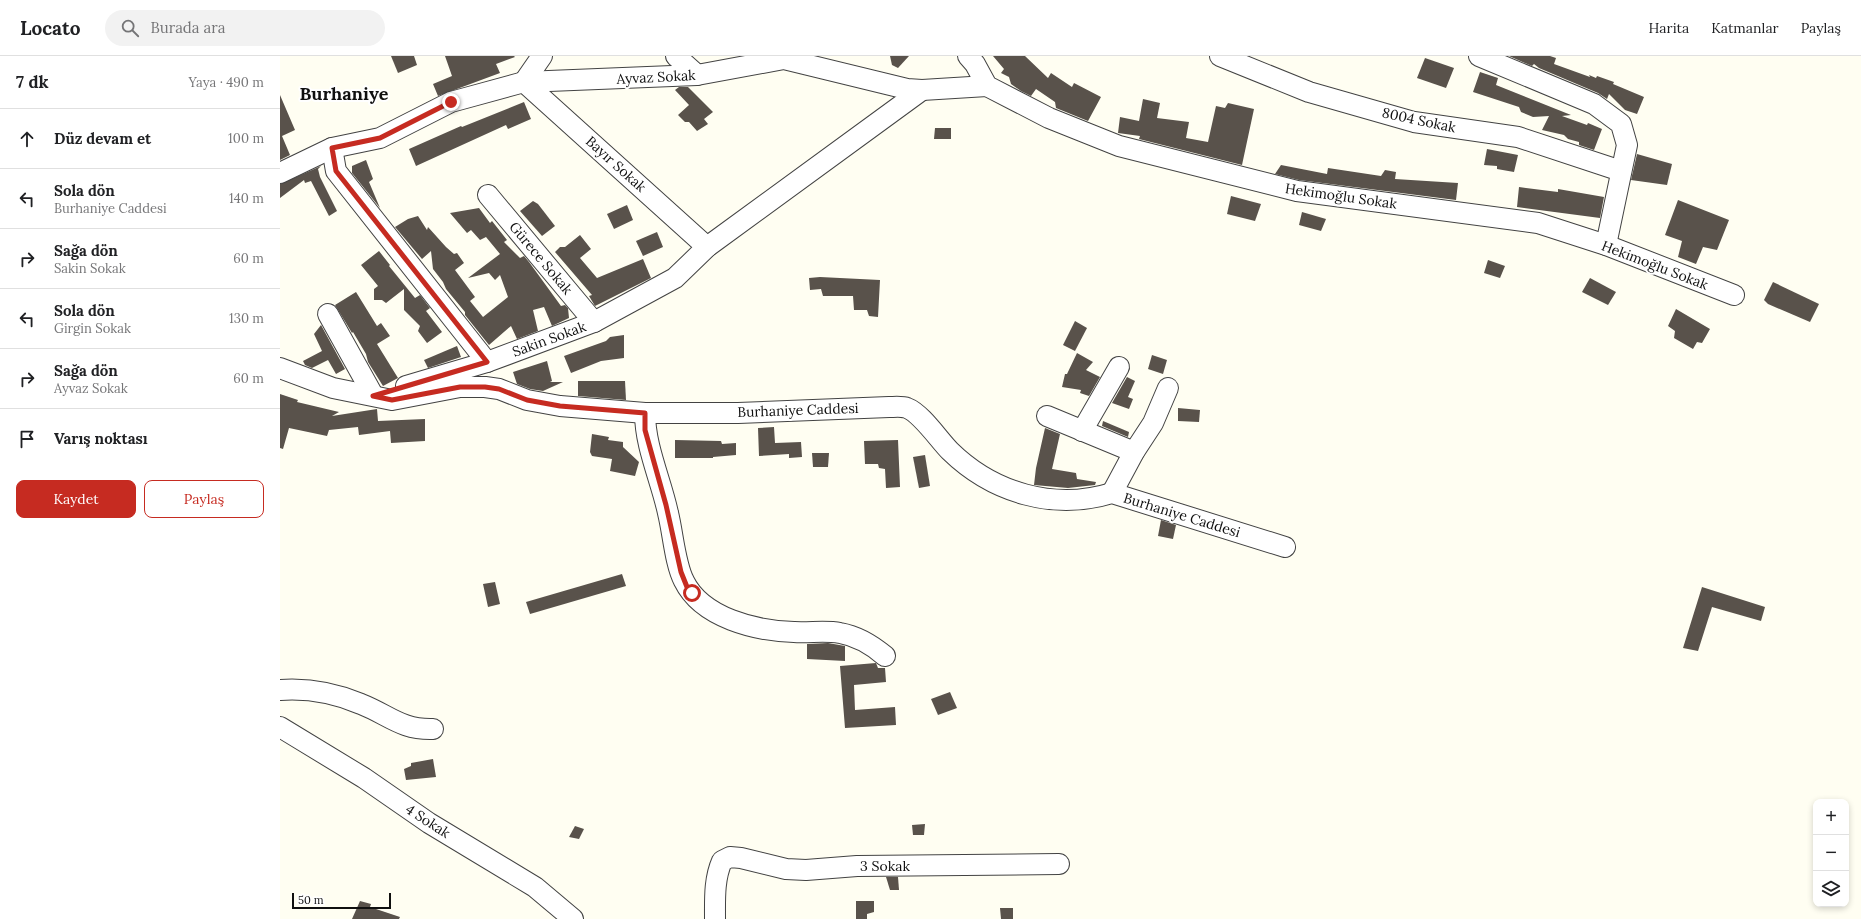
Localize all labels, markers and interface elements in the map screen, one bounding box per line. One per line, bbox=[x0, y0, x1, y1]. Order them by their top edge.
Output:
search box bbox=[105, 10, 385, 46]
text: Locato bbox=[20, 16, 81, 40]
icon: search bbox=[119, 17, 141, 39]
text: Burada ara bbox=[151, 18, 225, 37]
text: Harita bbox=[1649, 19, 1689, 37]
text: Katmanlar bbox=[1711, 19, 1779, 37]
text: Paylaş bbox=[1801, 19, 1841, 37]
street label: Ayvaz Sokak bbox=[615, 66, 697, 88]
text: 7 dk bbox=[16, 71, 49, 93]
text: Yaya · 490 m bbox=[188, 74, 264, 91]
district label: Burhaniye bbox=[300, 82, 389, 105]
route end bbox=[442, 93, 460, 111]
street label: 8004 Sokak bbox=[1380, 103, 1458, 137]
icon: ahead bbox=[16, 128, 38, 150]
text: Düz devam et bbox=[54, 129, 151, 148]
text: 100 m bbox=[228, 130, 264, 147]
street label: Bayır Sokak bbox=[582, 132, 650, 196]
street label: Hekimoğlu Sokak bbox=[1284, 179, 1399, 213]
text: Sola dön bbox=[54, 181, 115, 200]
icon: left bbox=[16, 188, 38, 210]
text: 140 m bbox=[229, 190, 264, 207]
text: Burhaniye Caddesi bbox=[54, 200, 167, 217]
street label: Gürece Sokak bbox=[505, 218, 577, 298]
street label: Hekimoğlu Sokak bbox=[1599, 236, 1711, 294]
text: Sağa dön bbox=[54, 241, 118, 260]
icon: right bbox=[16, 248, 38, 270]
text: 60 m bbox=[233, 250, 264, 267]
text: Sakin Sokak bbox=[54, 260, 126, 277]
text: Sola dön bbox=[54, 301, 115, 320]
icon: left bbox=[16, 308, 38, 330]
text: 130 m bbox=[229, 310, 264, 327]
street label: Sakin Sokak bbox=[510, 317, 589, 361]
text: Girgin Sokak bbox=[54, 320, 131, 337]
text: Sağa dön bbox=[54, 361, 118, 380]
icon: right bbox=[16, 368, 38, 390]
text: 60 m bbox=[233, 370, 264, 387]
text: Ayvaz Sokak bbox=[54, 380, 128, 397]
street label: Burhaniye Caddesi bbox=[737, 399, 859, 421]
icon: arrive bbox=[16, 428, 38, 450]
text: Varış noktası bbox=[54, 429, 148, 448]
button: Kaydet bbox=[16, 480, 136, 518]
button: Paylaş bbox=[144, 480, 264, 518]
street label: Burhaniye Caddesi bbox=[1121, 489, 1243, 541]
route start bbox=[683, 584, 701, 602]
map controls bbox=[1813, 799, 1849, 907]
button: + bbox=[1813, 799, 1849, 835]
street label: 4 Sokak bbox=[402, 800, 454, 842]
button: − bbox=[1813, 835, 1849, 871]
street label: 3 Sokak bbox=[860, 857, 910, 875]
button: layers bbox=[1813, 871, 1849, 907]
scale bar bbox=[292, 891, 391, 910]
text: 50 m bbox=[298, 893, 324, 907]

